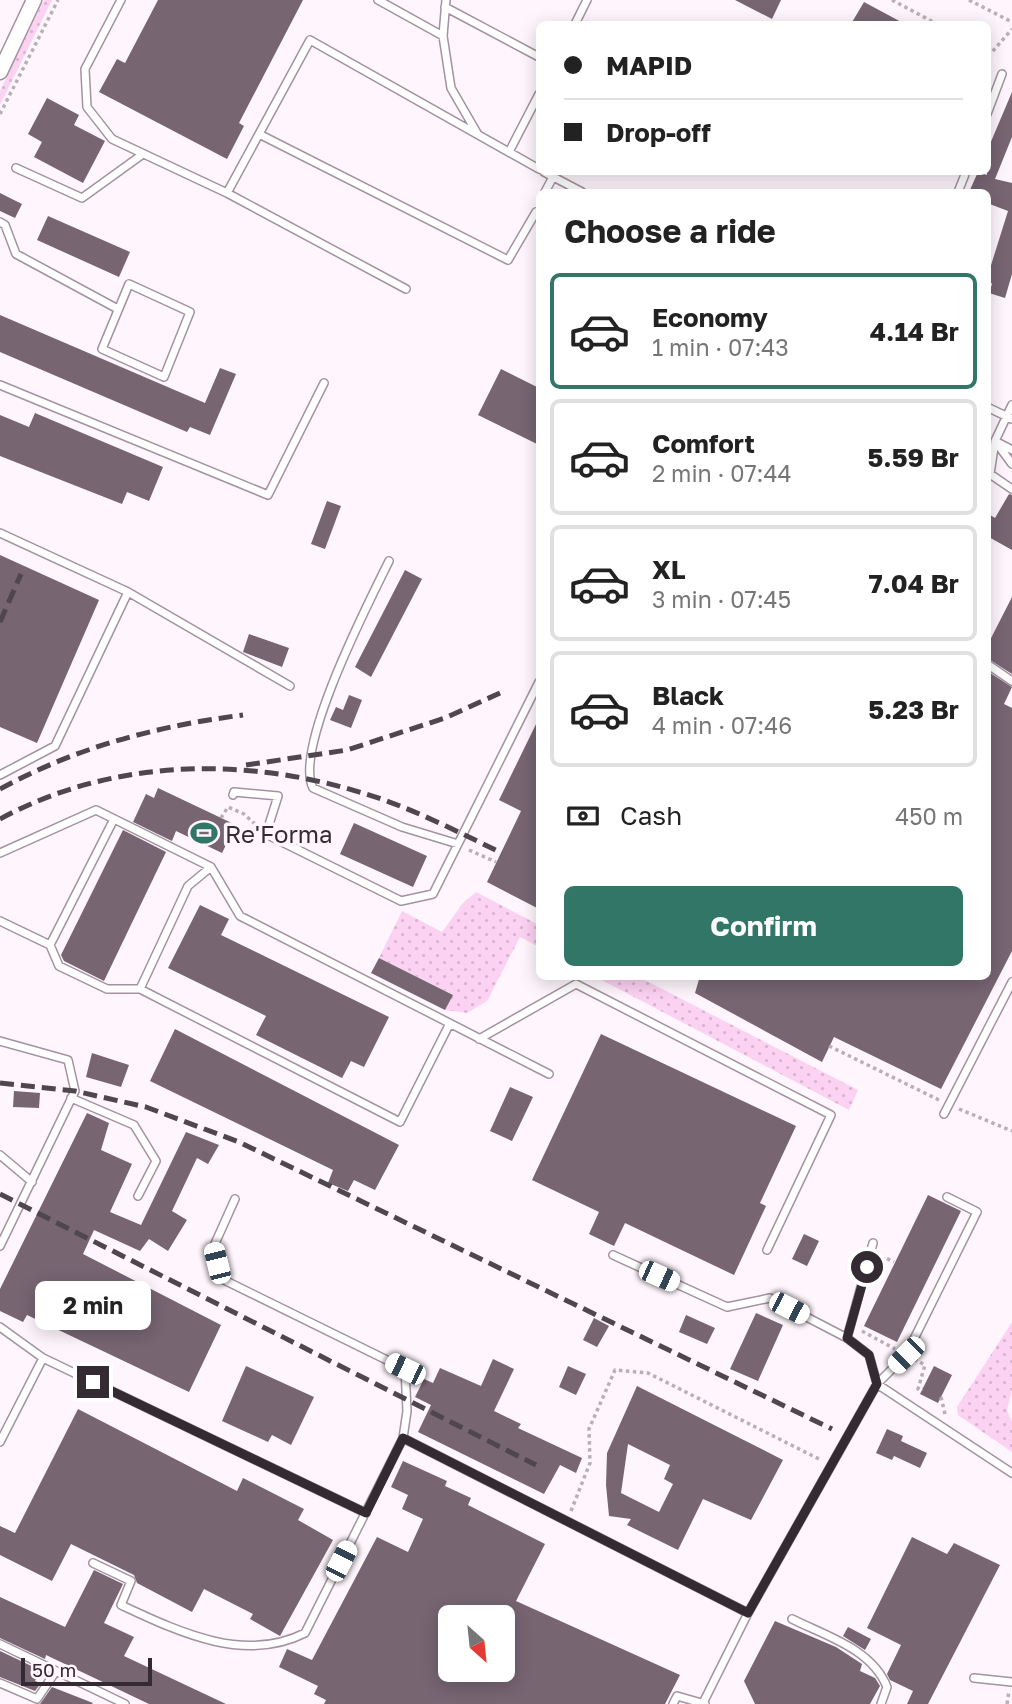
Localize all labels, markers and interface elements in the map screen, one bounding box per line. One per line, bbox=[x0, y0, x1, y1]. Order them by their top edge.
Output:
text: MAPID bbox=[606, 50, 692, 81]
text: Drop-off bbox=[606, 117, 711, 148]
text: Choose a ride bbox=[564, 212, 776, 250]
icon: car bbox=[568, 300, 631, 363]
text: Economy bbox=[652, 302, 768, 333]
text: 4.14 Br bbox=[870, 316, 959, 347]
text: 1 min · 07:43 bbox=[652, 333, 789, 361]
icon: car bbox=[568, 426, 631, 489]
text: Comfort bbox=[652, 428, 755, 459]
text: 5.59 Br bbox=[867, 442, 959, 473]
text: 2 min · 07:44 bbox=[652, 459, 792, 487]
icon: car bbox=[568, 552, 631, 615]
text: XL bbox=[652, 554, 686, 585]
text: 7.04 Br bbox=[868, 568, 959, 599]
text: 3 min · 07:45 bbox=[652, 585, 791, 613]
icon: car bbox=[568, 678, 631, 741]
text: Black bbox=[652, 680, 724, 711]
text: 5.23 Br bbox=[868, 694, 959, 725]
text: 4 min · 07:46 bbox=[652, 711, 792, 739]
icon: cash bbox=[564, 797, 602, 835]
text: Cash bbox=[620, 800, 682, 831]
text: 450 m bbox=[895, 802, 963, 830]
sports icon: Re'Forma bbox=[189, 818, 219, 848]
place label: Re'Forma bbox=[225, 819, 333, 848]
button: Confirm bbox=[564, 886, 963, 966]
car bbox=[202, 1240, 233, 1286]
route start bbox=[851, 1251, 883, 1283]
car bbox=[636, 1258, 683, 1294]
callout: 2 min bbox=[35, 1280, 151, 1330]
car bbox=[766, 1289, 813, 1327]
text: 2 min bbox=[63, 1291, 123, 1319]
car bbox=[884, 1333, 929, 1377]
car bbox=[382, 1350, 429, 1388]
route end bbox=[77, 1366, 109, 1398]
car bbox=[323, 1538, 360, 1584]
north arrow bbox=[438, 1605, 514, 1682]
map controls bbox=[438, 1605, 515, 1682]
scale bar bbox=[21, 1655, 152, 1687]
text: 50 m bbox=[32, 1658, 76, 1681]

